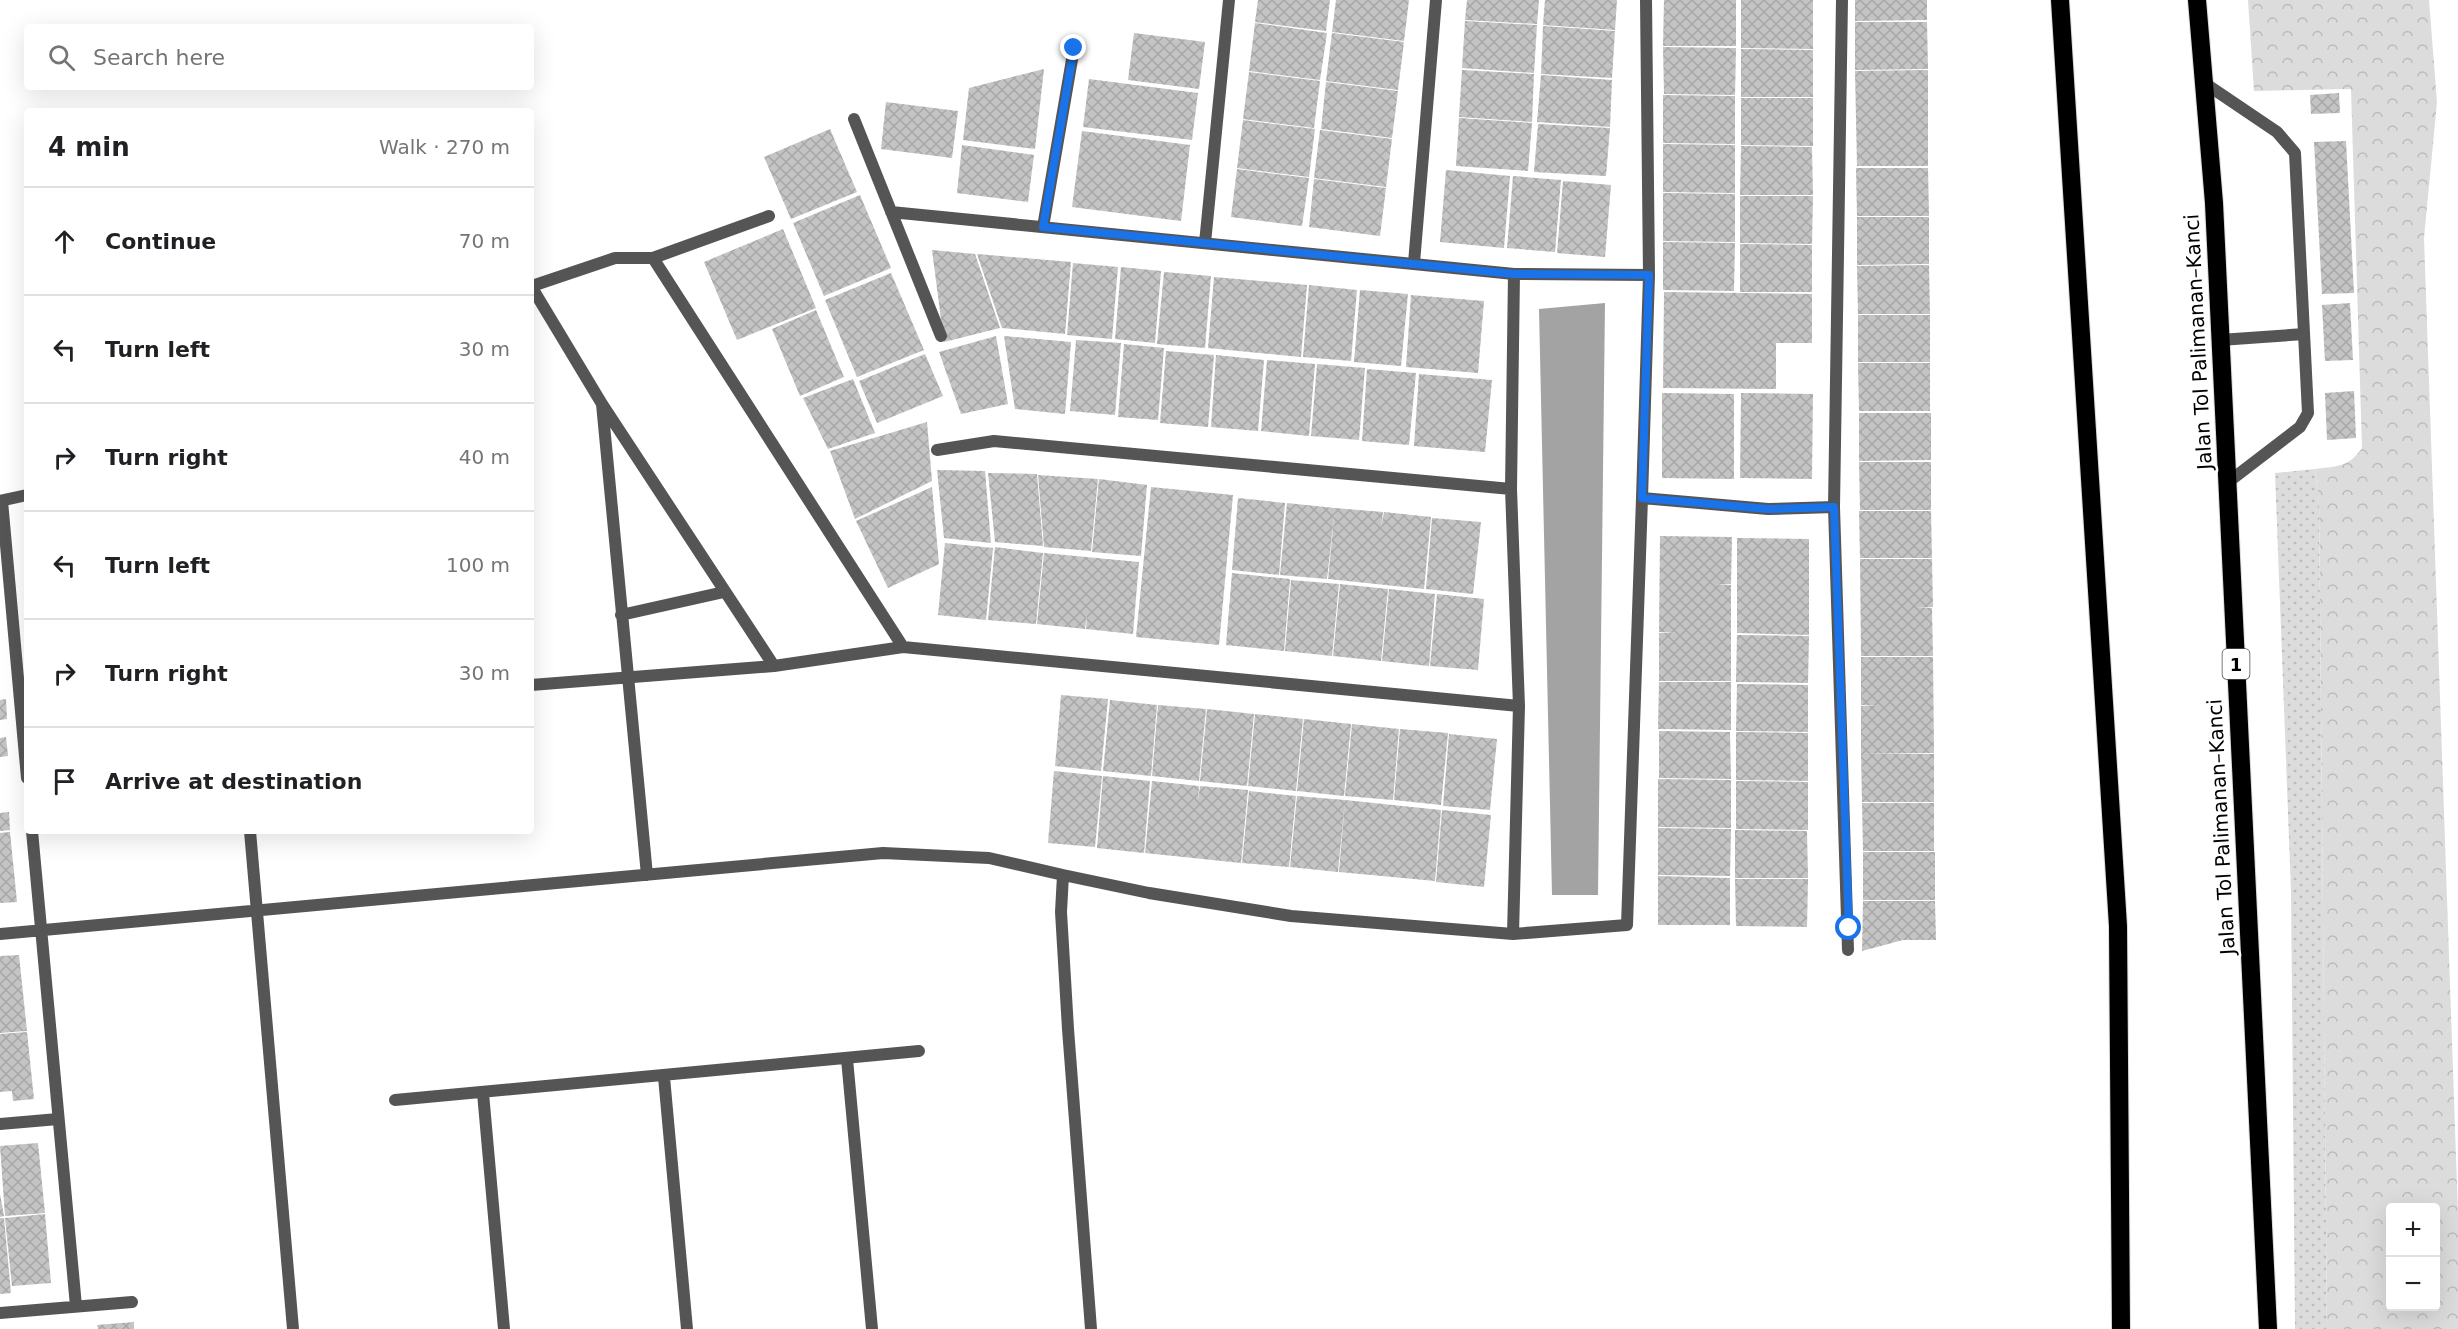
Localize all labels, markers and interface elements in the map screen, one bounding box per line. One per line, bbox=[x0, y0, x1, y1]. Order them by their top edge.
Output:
search box bbox=[24, 24, 534, 90]
route end bbox=[1060, 34, 1086, 60]
icon: search bbox=[45, 41, 78, 74]
text: Search here bbox=[93, 45, 225, 70]
text: 4 min bbox=[48, 132, 130, 162]
text: Walk · 270 m bbox=[379, 135, 510, 159]
street label: Jalan Tol Palimanan–Kanci bbox=[2179, 214, 2217, 472]
icon: ahead bbox=[48, 225, 81, 258]
text: Continue bbox=[105, 229, 216, 254]
text: 70 m bbox=[459, 229, 510, 253]
icon: left bbox=[48, 333, 81, 366]
text: Turn left bbox=[105, 337, 210, 362]
text: 30 m bbox=[459, 337, 510, 361]
icon: right bbox=[48, 441, 81, 474]
text: Turn right bbox=[105, 445, 228, 470]
text: 40 m bbox=[459, 445, 510, 469]
icon: left bbox=[48, 549, 81, 582]
text: Turn left bbox=[105, 553, 210, 578]
text: 100 m bbox=[446, 553, 510, 577]
road number: 1 bbox=[2222, 649, 2250, 679]
icon: right bbox=[48, 657, 81, 690]
text: Turn right bbox=[105, 661, 228, 686]
text: 30 m bbox=[459, 661, 510, 685]
street label: Jalan Tol Palimanan–Kanci bbox=[2202, 699, 2240, 957]
icon: arrive bbox=[48, 765, 81, 798]
text: Arrive at destination bbox=[105, 769, 362, 794]
route start bbox=[1835, 914, 1861, 940]
map controls bbox=[2386, 1203, 2440, 1311]
button: + bbox=[2386, 1203, 2440, 1257]
button: − bbox=[2386, 1257, 2440, 1311]

